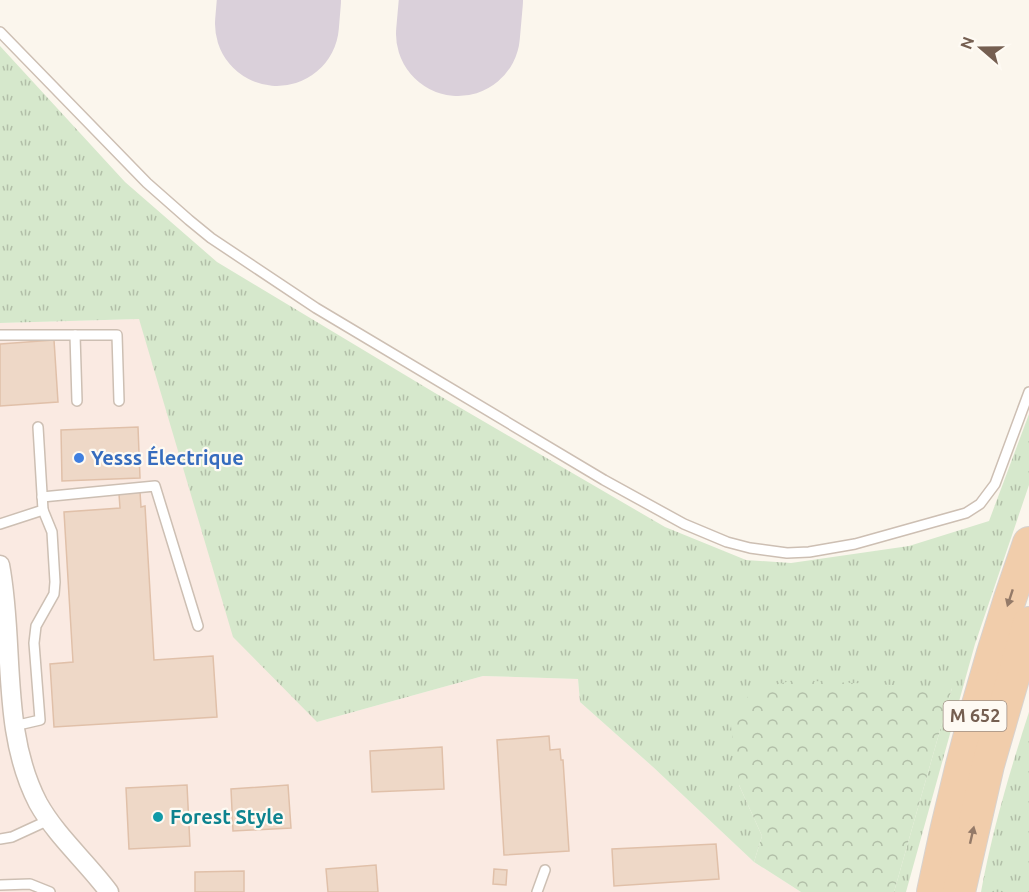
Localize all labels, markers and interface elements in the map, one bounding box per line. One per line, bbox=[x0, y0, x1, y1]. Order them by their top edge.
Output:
north arrow bbox=[951, 18, 1011, 78]
text: N bbox=[956, 34, 977, 52]
place label: Yesss Électrique bbox=[91, 445, 244, 469]
marker: Yesss Électrique bbox=[72, 451, 86, 465]
one-way arrow bbox=[1005, 589, 1015, 607]
road number: M 652 bbox=[944, 701, 1006, 731]
place label: Forest Style bbox=[170, 805, 284, 828]
marker: Forest Style bbox=[151, 810, 165, 824]
one-way arrow bbox=[967, 826, 977, 844]

